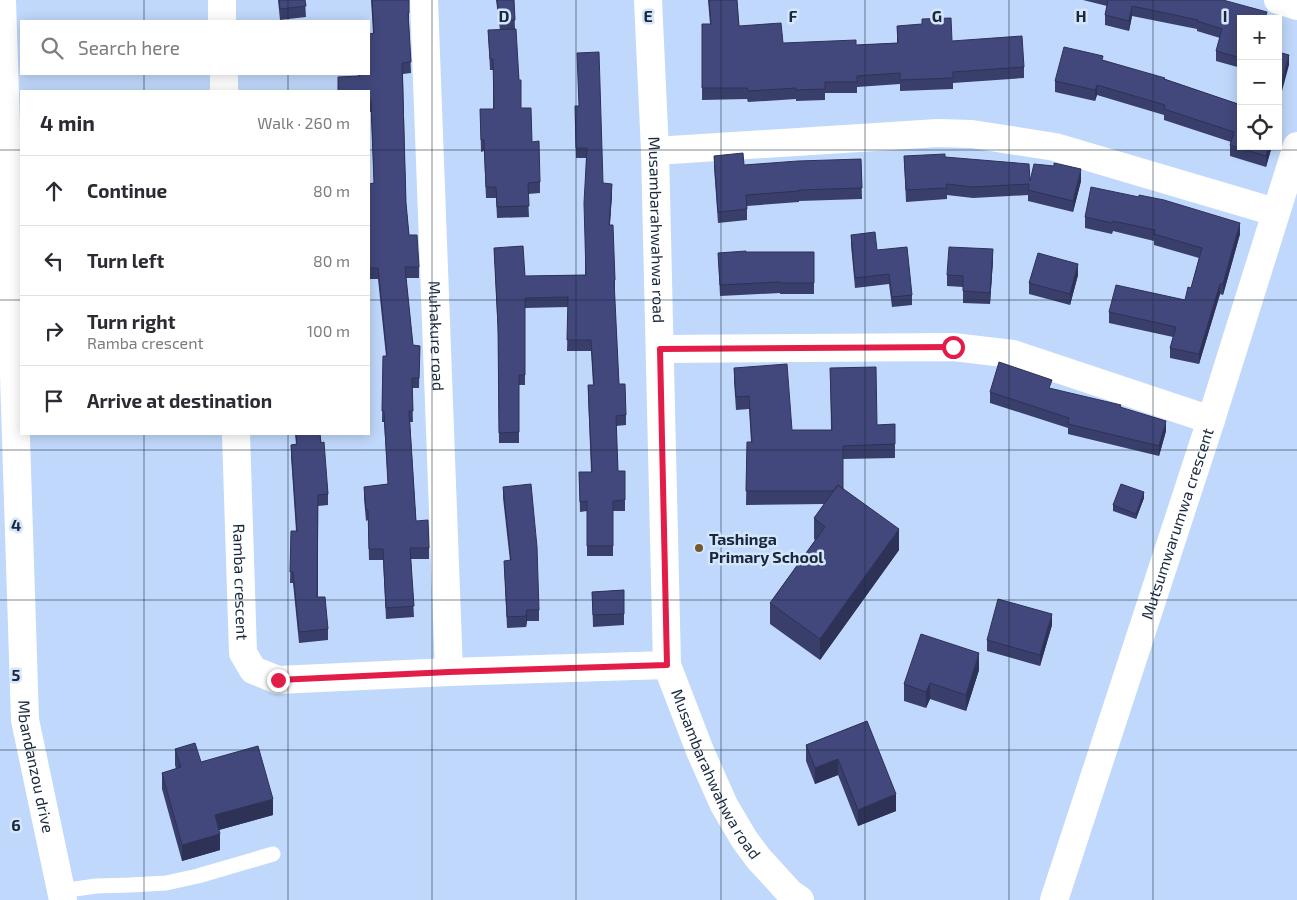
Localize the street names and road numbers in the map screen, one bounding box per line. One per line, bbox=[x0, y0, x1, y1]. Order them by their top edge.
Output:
street label: Musambarahwahwa road bbox=[645, 136, 669, 323]
street label: Muhakure road bbox=[425, 280, 449, 391]
street label: Mutsumwarumwa crescent bbox=[1137, 425, 1217, 622]
street label: Ramba crescent bbox=[230, 523, 253, 641]
street label: Musambarahwahwa road bbox=[668, 686, 765, 862]
street label: Mbandanzou drive bbox=[15, 700, 59, 835]

